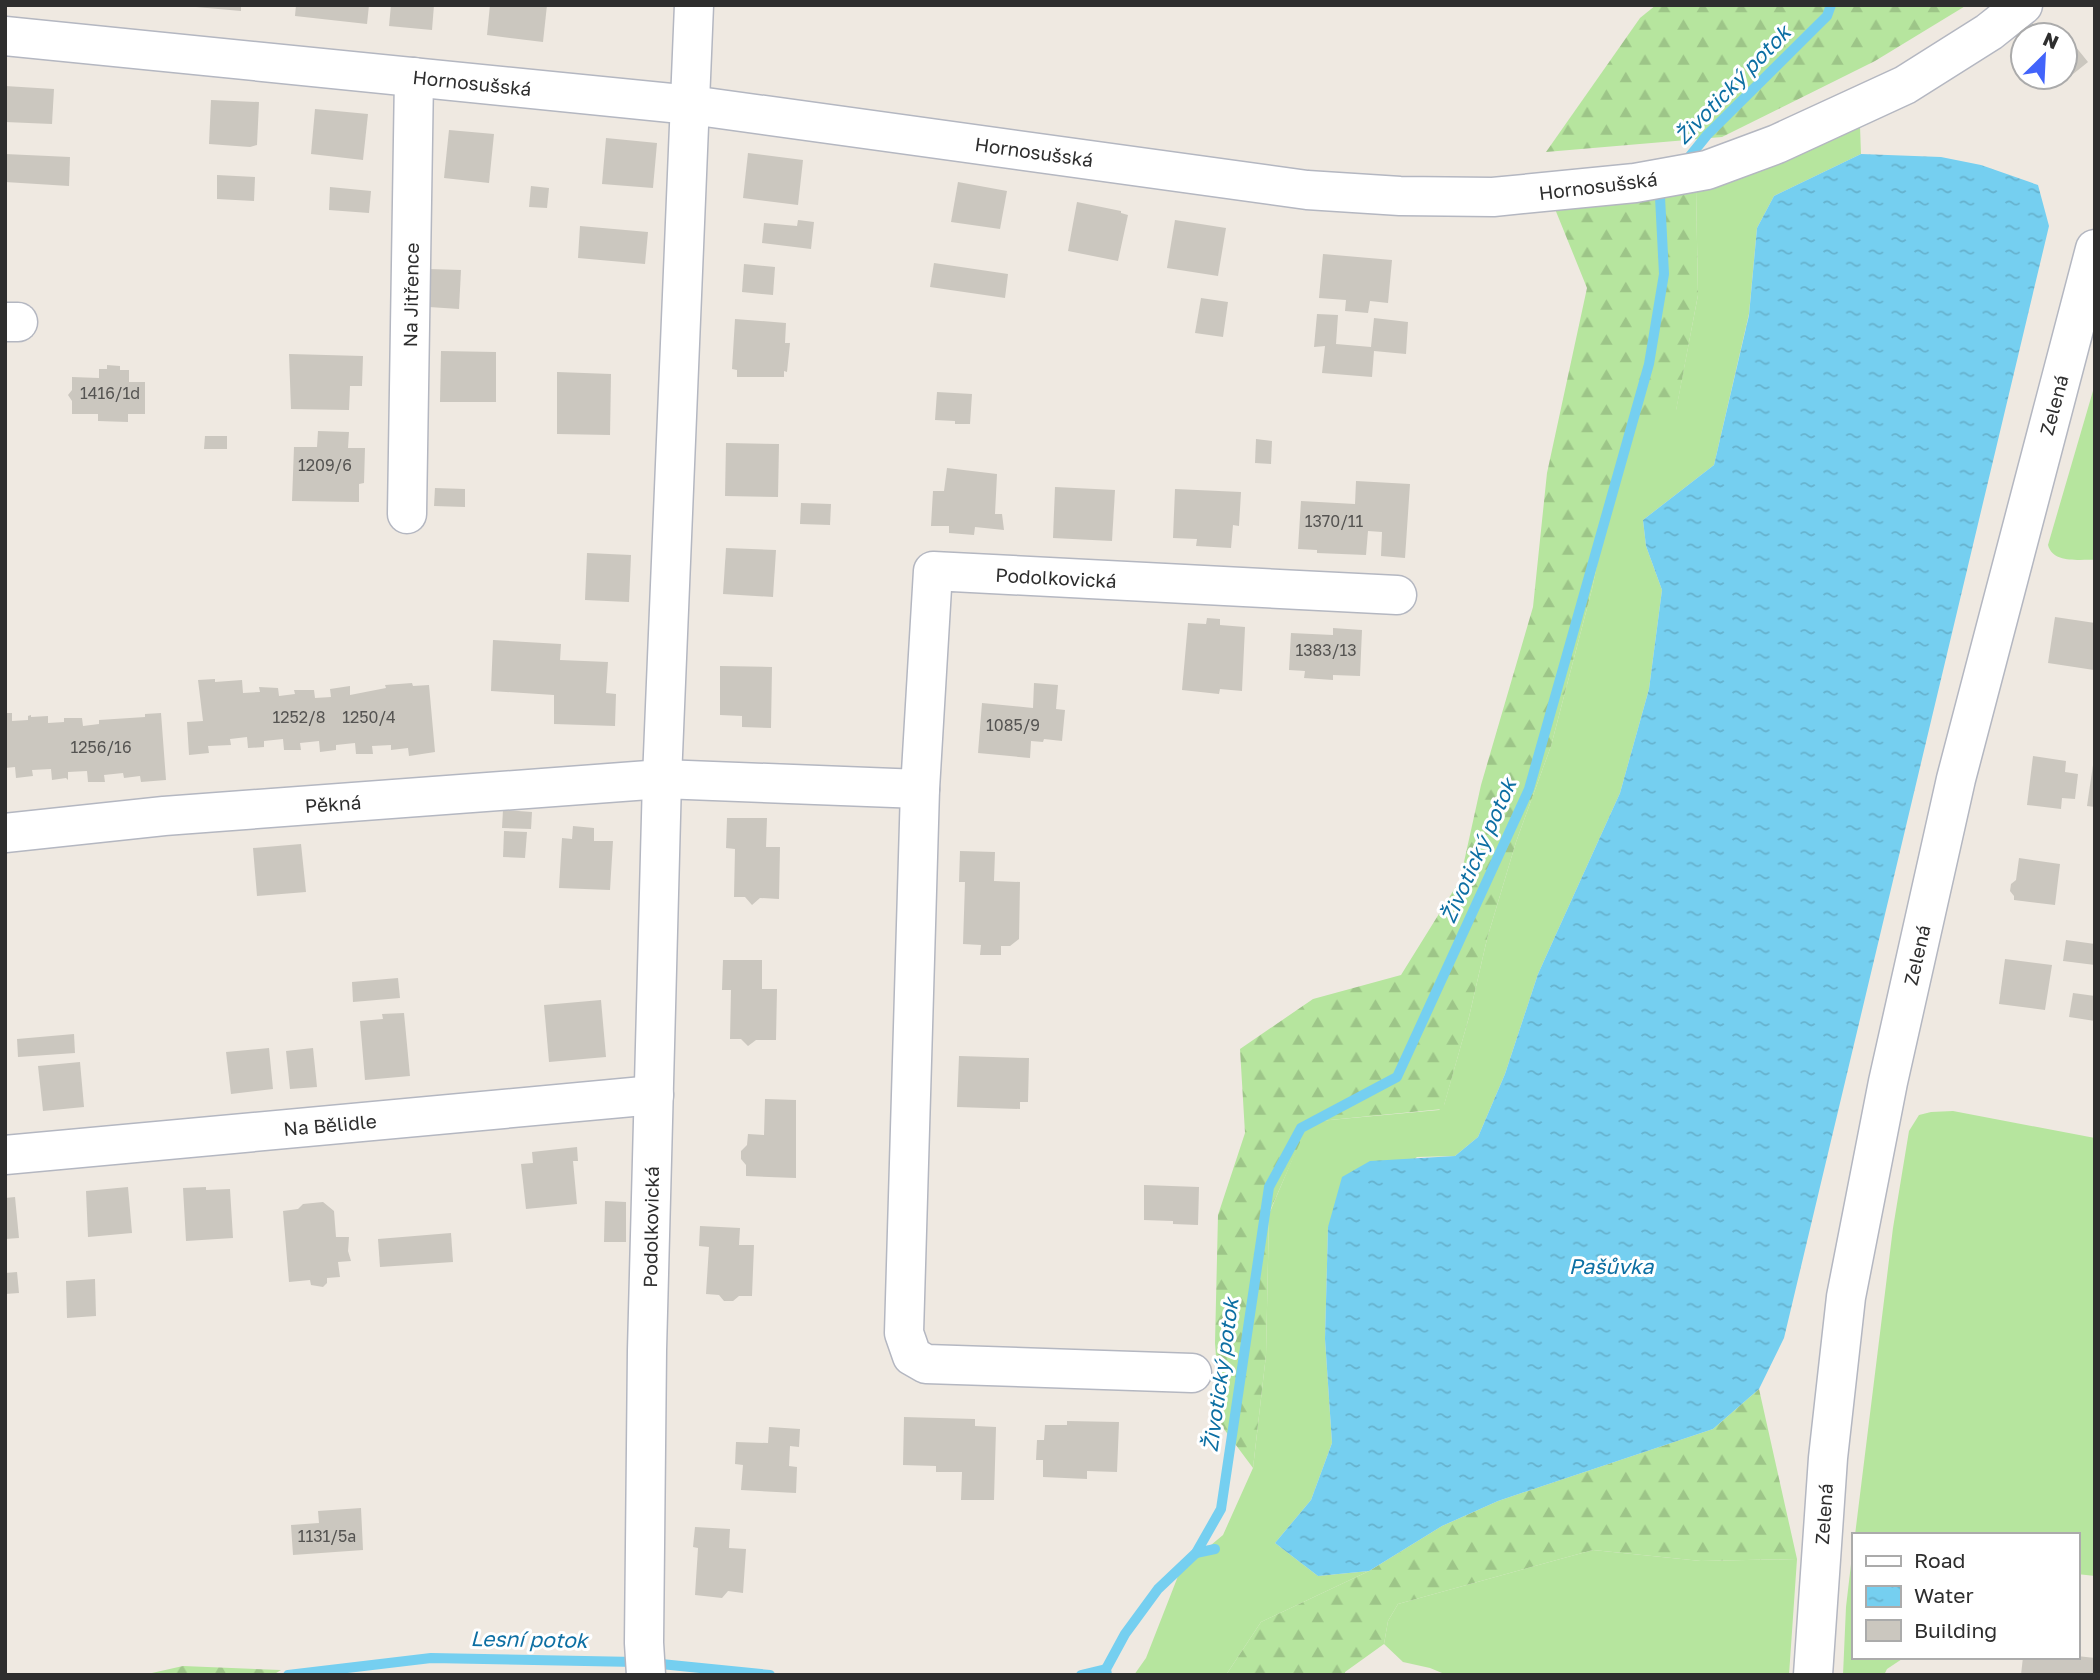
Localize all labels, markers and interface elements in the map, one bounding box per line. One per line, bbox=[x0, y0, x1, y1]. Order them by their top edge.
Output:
water label: Životický potok bbox=[1669, 18, 1797, 149]
north arrow bbox=[2009, 21, 2079, 91]
text: N bbox=[2040, 27, 2062, 53]
street label: Hornosušská bbox=[412, 65, 533, 100]
street label: Hornosušská bbox=[973, 132, 1095, 171]
street label: Hornosušská bbox=[1537, 167, 1659, 204]
street label: Na Jitřence bbox=[398, 242, 423, 348]
street label: Zelená bbox=[2034, 372, 2073, 437]
house number: 1416/1d bbox=[80, 383, 140, 403]
house number: 1209/6 bbox=[298, 455, 352, 475]
house number: 1370/11 bbox=[1305, 511, 1364, 531]
street label: Podolkovická bbox=[995, 563, 1117, 592]
house number: 1383/13 bbox=[1295, 640, 1357, 660]
house number: 1252/8 bbox=[272, 707, 326, 727]
house number: 1250/4 bbox=[342, 707, 396, 727]
house number: 1085/9 bbox=[986, 715, 1040, 735]
house number: 1256/16 bbox=[70, 737, 132, 757]
water label: Životický potok bbox=[1435, 773, 1522, 927]
street label: Pěkná bbox=[304, 790, 362, 817]
street label: Zelená bbox=[1898, 922, 1935, 987]
street label: Na Bělidle bbox=[282, 1109, 378, 1140]
street label: Podolkovická bbox=[638, 1166, 663, 1288]
water label: Pašůvka bbox=[1569, 1253, 1654, 1279]
water label: Životický potok bbox=[1196, 1294, 1244, 1453]
street label: Zelená bbox=[1810, 1483, 1837, 1545]
house number: 1131/5a bbox=[298, 1526, 356, 1546]
legend bbox=[1852, 1533, 2079, 1659]
text: Road bbox=[1914, 1547, 1965, 1573]
text: Water bbox=[1914, 1582, 1974, 1608]
text: Building bbox=[1914, 1617, 1997, 1643]
water label: Lesní potok bbox=[470, 1625, 590, 1653]

